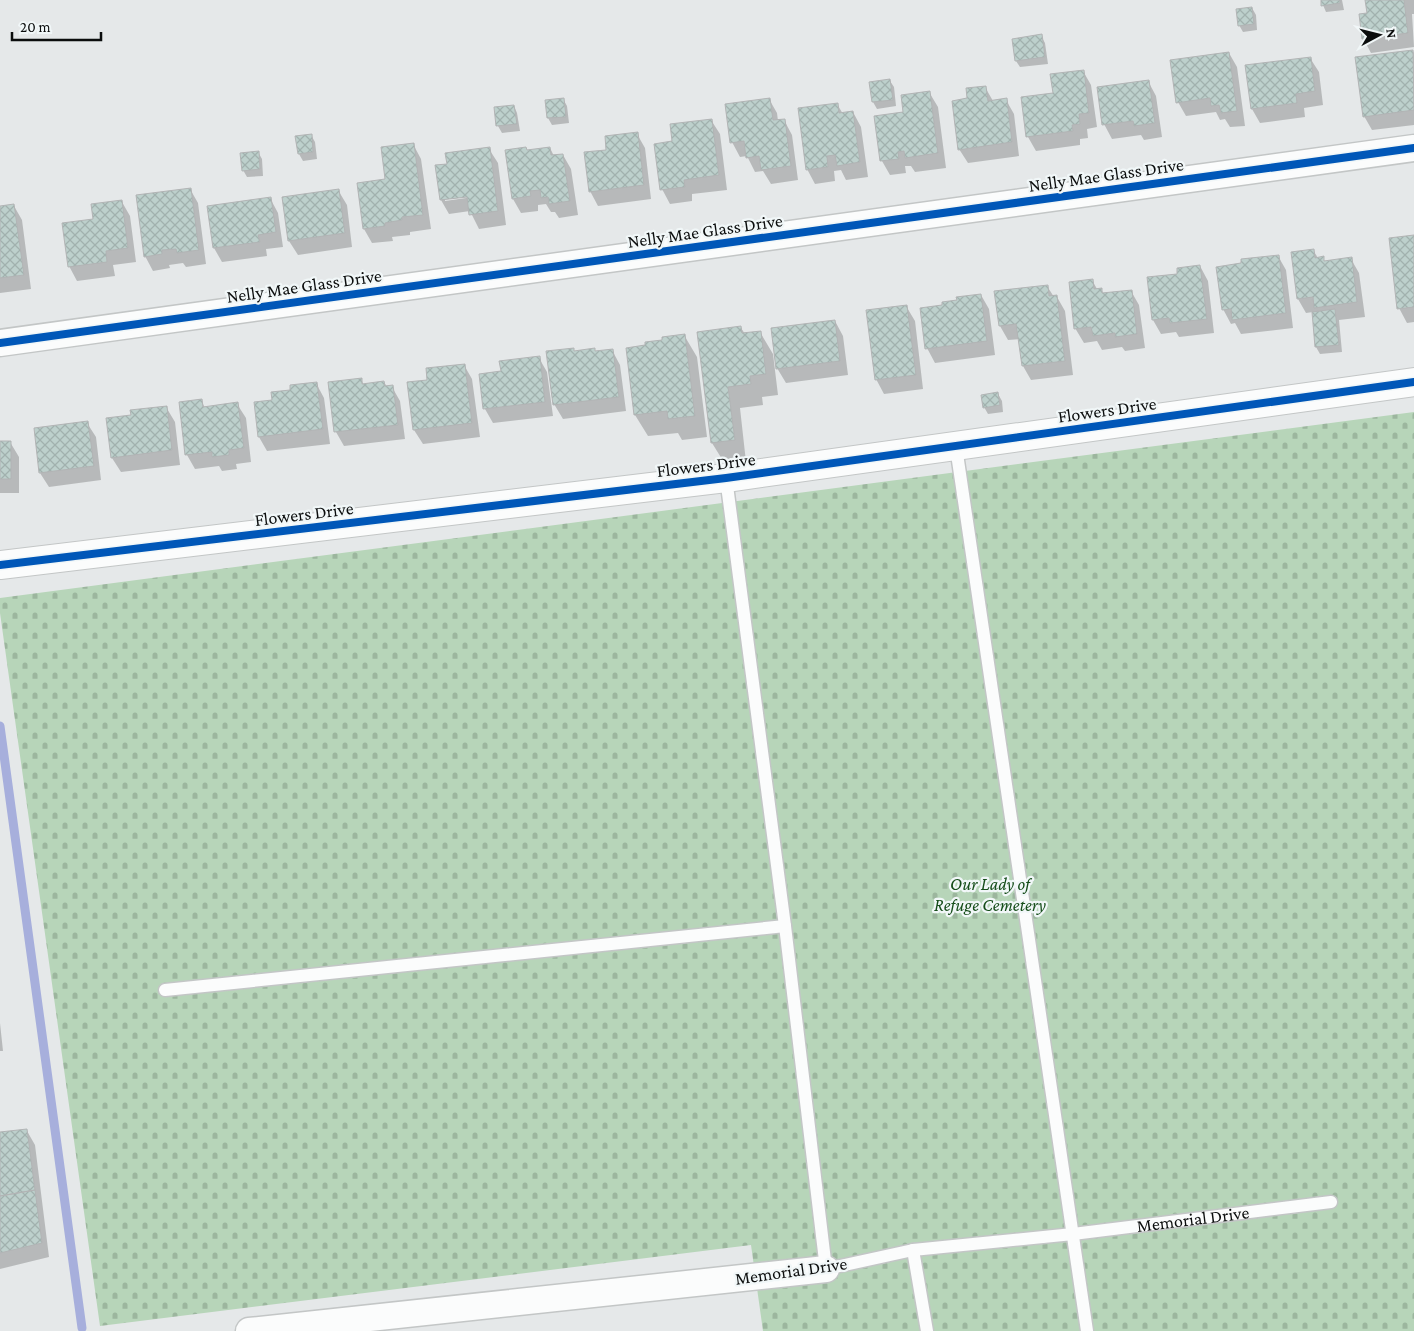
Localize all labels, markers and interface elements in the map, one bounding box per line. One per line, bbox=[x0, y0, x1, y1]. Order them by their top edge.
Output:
scale bar bbox=[12, 10, 101, 42]
north arrow bbox=[1354, 10, 1404, 60]
text: 20 m bbox=[20, 19, 51, 35]
text: N bbox=[1383, 28, 1400, 40]
street label: Nelly Mae Glass Drive bbox=[1027, 154, 1185, 196]
street label: Nelly Mae Glass Drive bbox=[626, 210, 784, 252]
street label: Nelly Mae Glass Drive bbox=[225, 265, 383, 307]
street label: Flowers Drive bbox=[1056, 393, 1158, 427]
street label: Flowers Drive bbox=[655, 449, 757, 481]
street label: Flowers Drive bbox=[253, 498, 355, 530]
park label: Our Lady of Refuge Cemetery bbox=[934, 874, 1046, 915]
street label: Memorial Drive bbox=[1136, 1202, 1250, 1236]
street label: Memorial Drive bbox=[734, 1253, 848, 1289]

